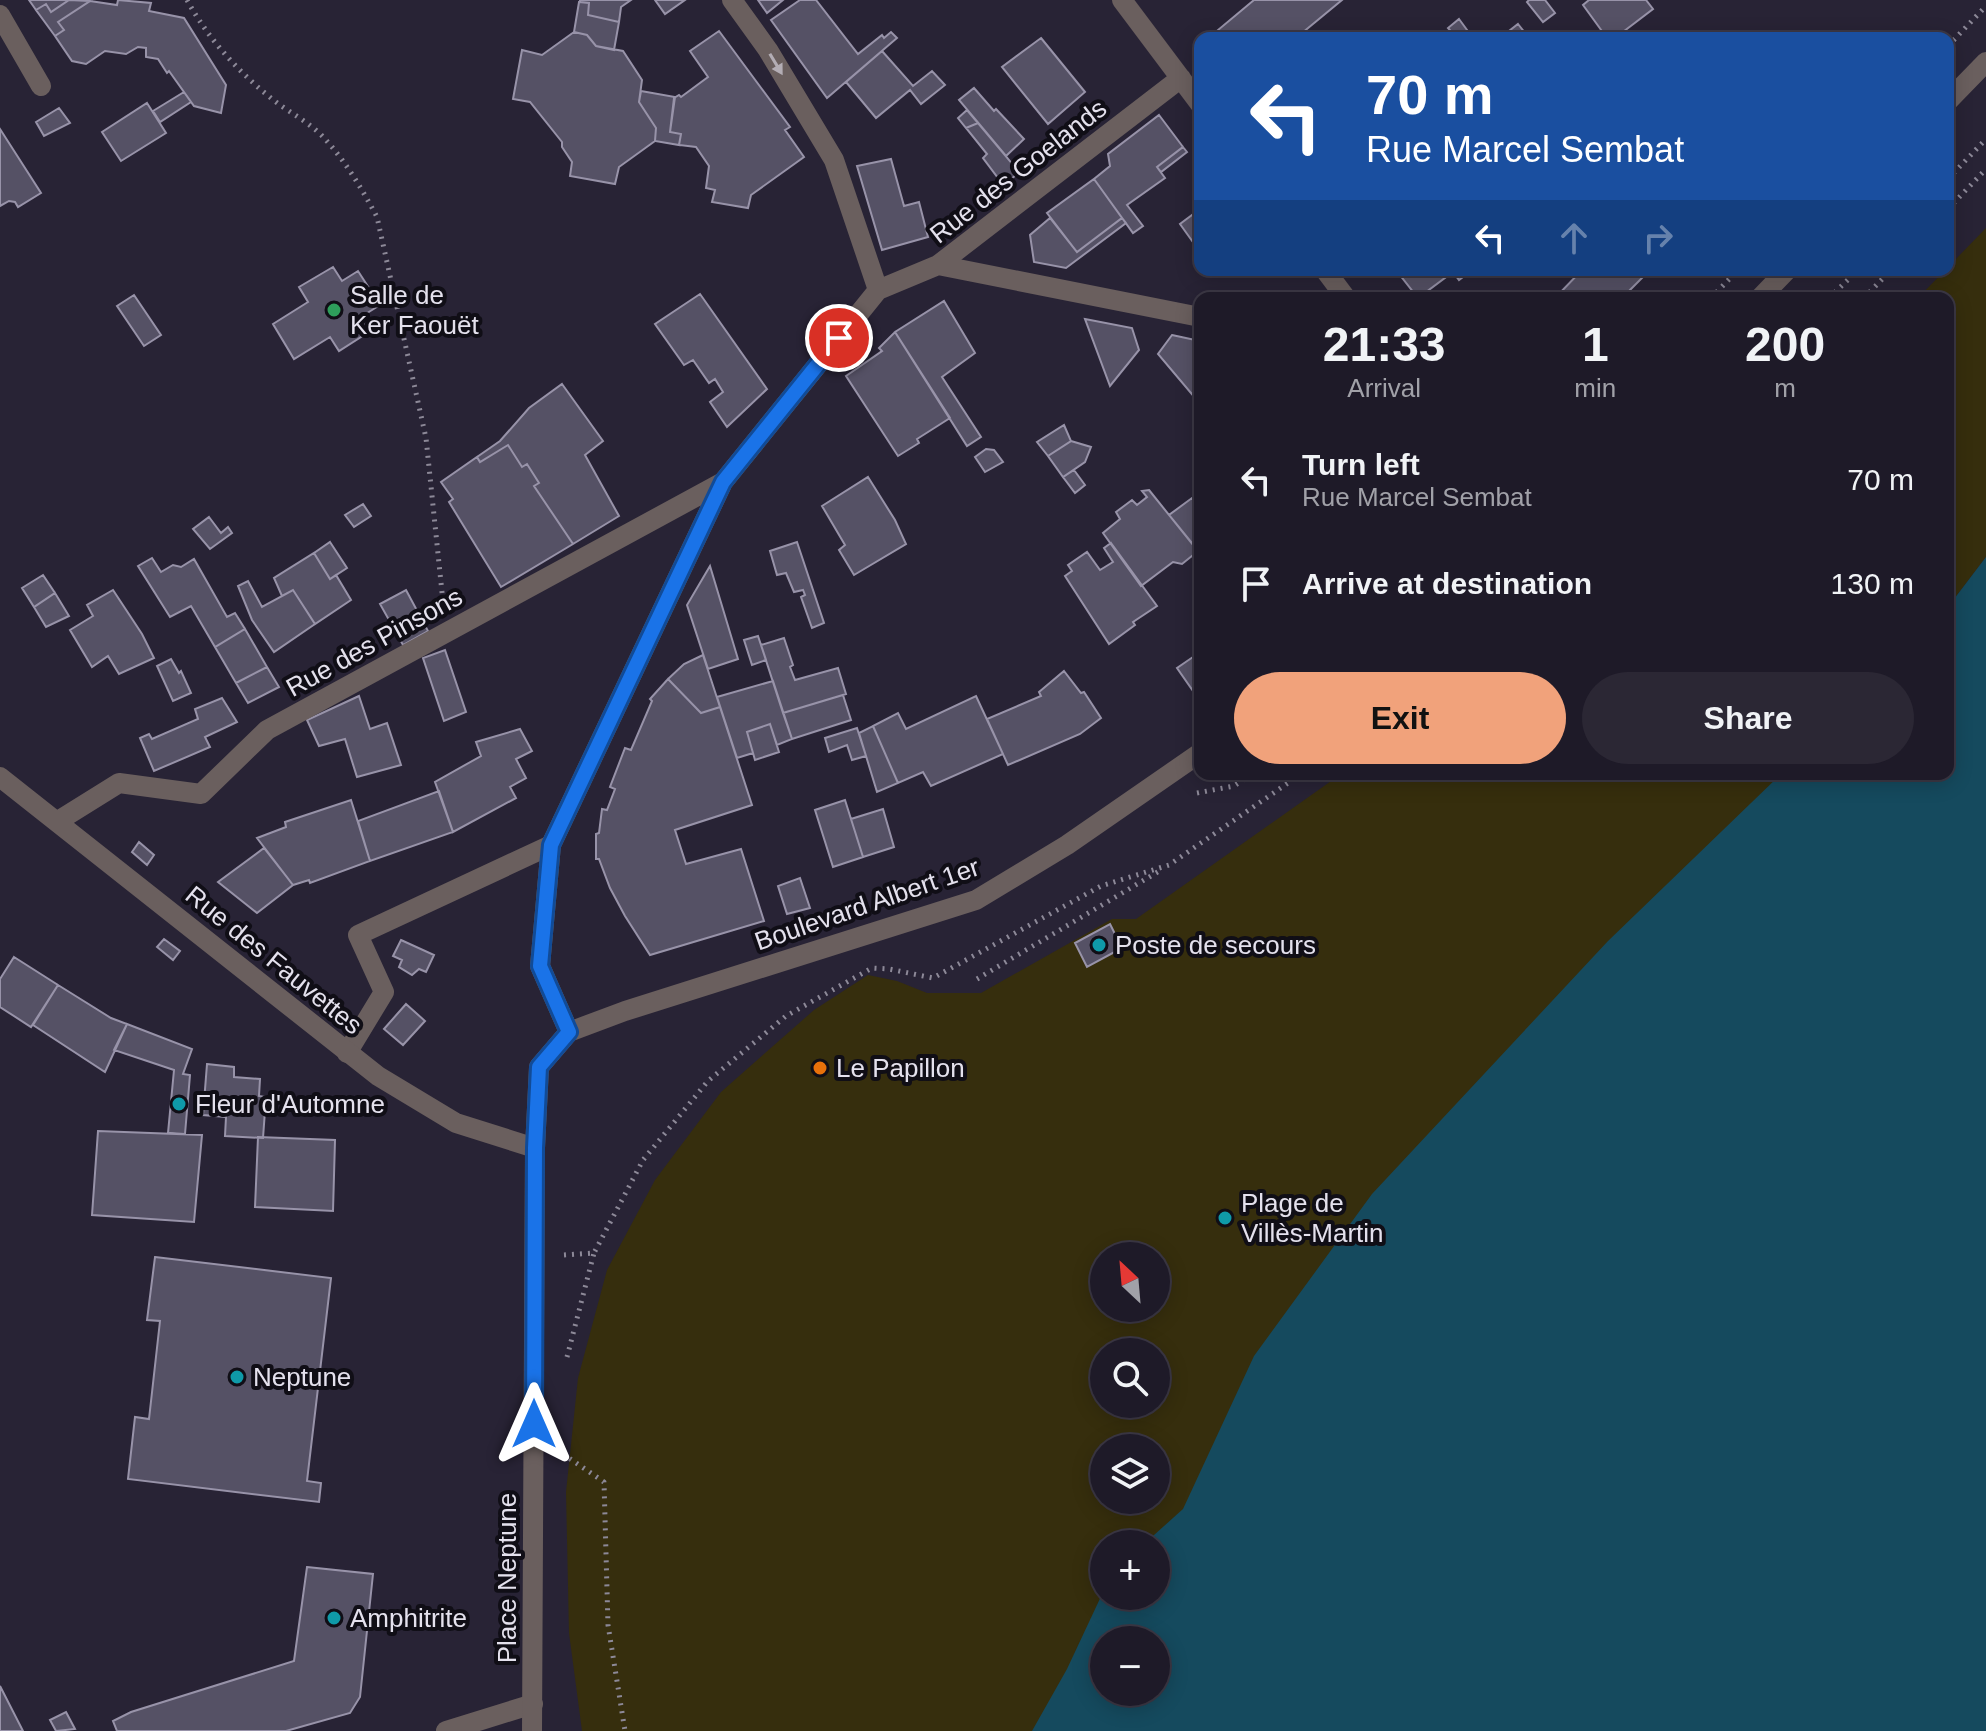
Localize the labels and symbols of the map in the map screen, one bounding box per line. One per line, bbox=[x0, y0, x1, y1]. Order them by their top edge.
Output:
one-way arrow bbox=[769, 53, 783, 75]
street label: Rue des Goelands bbox=[924, 93, 1112, 249]
place label: Salle de Ker Faouët bbox=[350, 280, 479, 340]
marker: Salle de Ker Faouët bbox=[325, 301, 343, 319]
pin bbox=[805, 304, 873, 372]
street label: Rue des Pinsons bbox=[281, 581, 467, 703]
street label: Boulevard Albert 1er bbox=[751, 851, 984, 957]
street label: Rue des Fauvettes bbox=[180, 880, 368, 1040]
place label: Poste de secours bbox=[1115, 930, 1316, 960]
marker: Poste de secours bbox=[1090, 936, 1108, 954]
place label: Le Papillon bbox=[836, 1053, 965, 1083]
marker: Le Papillon bbox=[811, 1059, 829, 1077]
place label: Fleur d'Automne bbox=[195, 1089, 385, 1119]
marker: Fleur d'Automne bbox=[170, 1095, 188, 1113]
place label: Plage de Villès-Martin bbox=[1241, 1188, 1384, 1248]
marker: Plage de Villès-Martin bbox=[1216, 1209, 1234, 1227]
north arrow bbox=[1090, 1242, 1170, 1322]
place label: Neptune bbox=[253, 1362, 351, 1392]
marker: Neptune bbox=[228, 1368, 246, 1386]
position arrow bbox=[492, 1382, 576, 1466]
street label: Place Neptune bbox=[492, 1493, 522, 1663]
place label: Amphitrite bbox=[350, 1603, 467, 1633]
marker: Amphitrite bbox=[325, 1609, 343, 1627]

